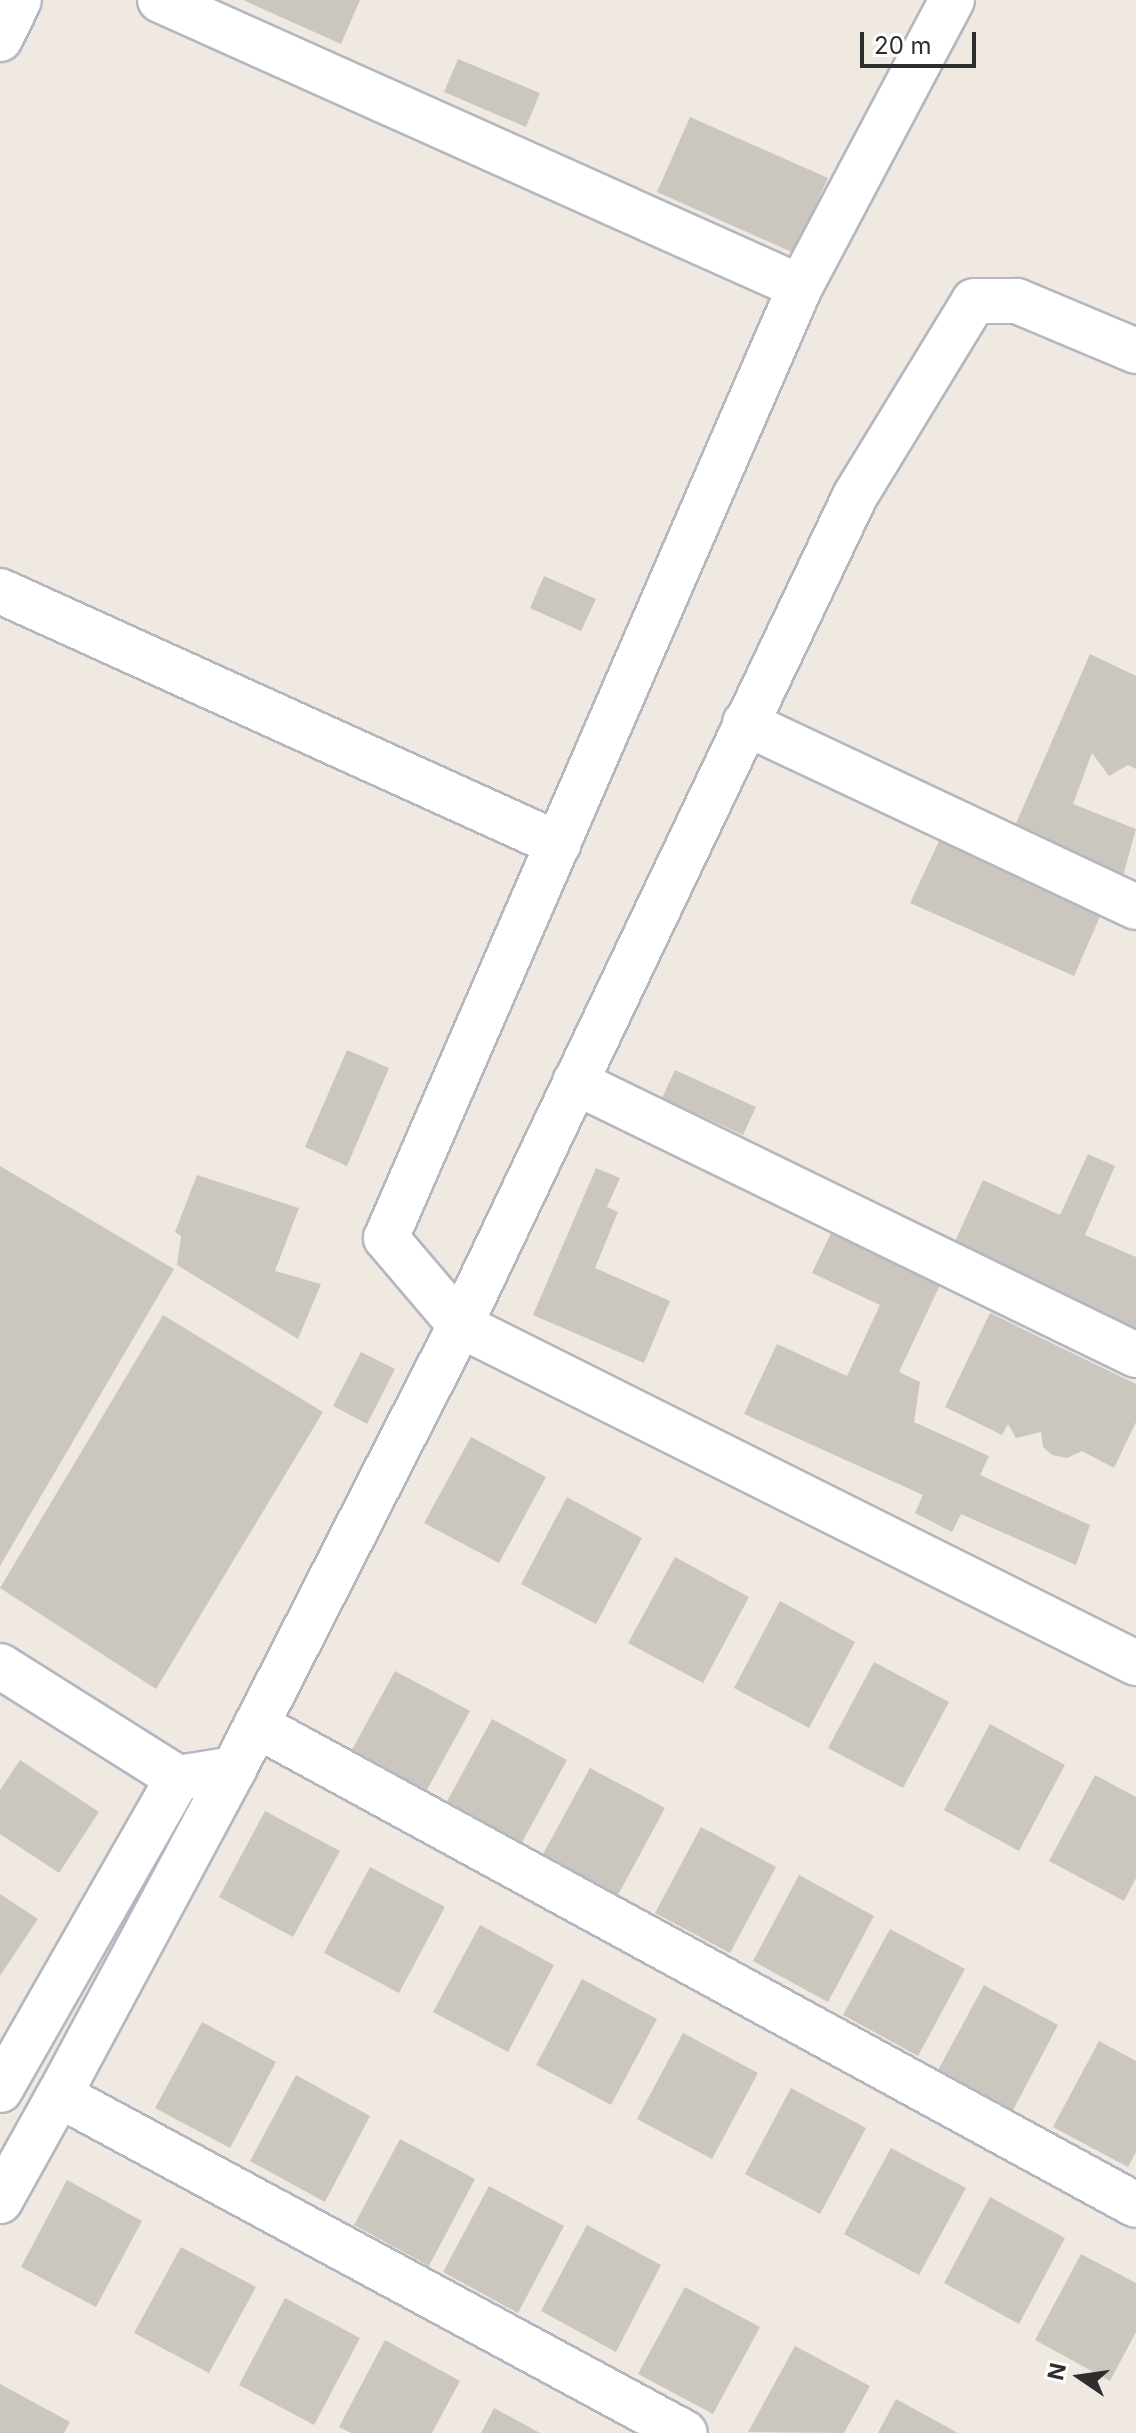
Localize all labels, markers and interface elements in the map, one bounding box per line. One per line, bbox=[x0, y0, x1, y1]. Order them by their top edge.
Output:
scale bar bbox=[864, 16, 980, 66]
text: 20 m bbox=[874, 31, 932, 60]
north arrow bbox=[1040, 2337, 1120, 2417]
text: N bbox=[1042, 2361, 1071, 2383]

